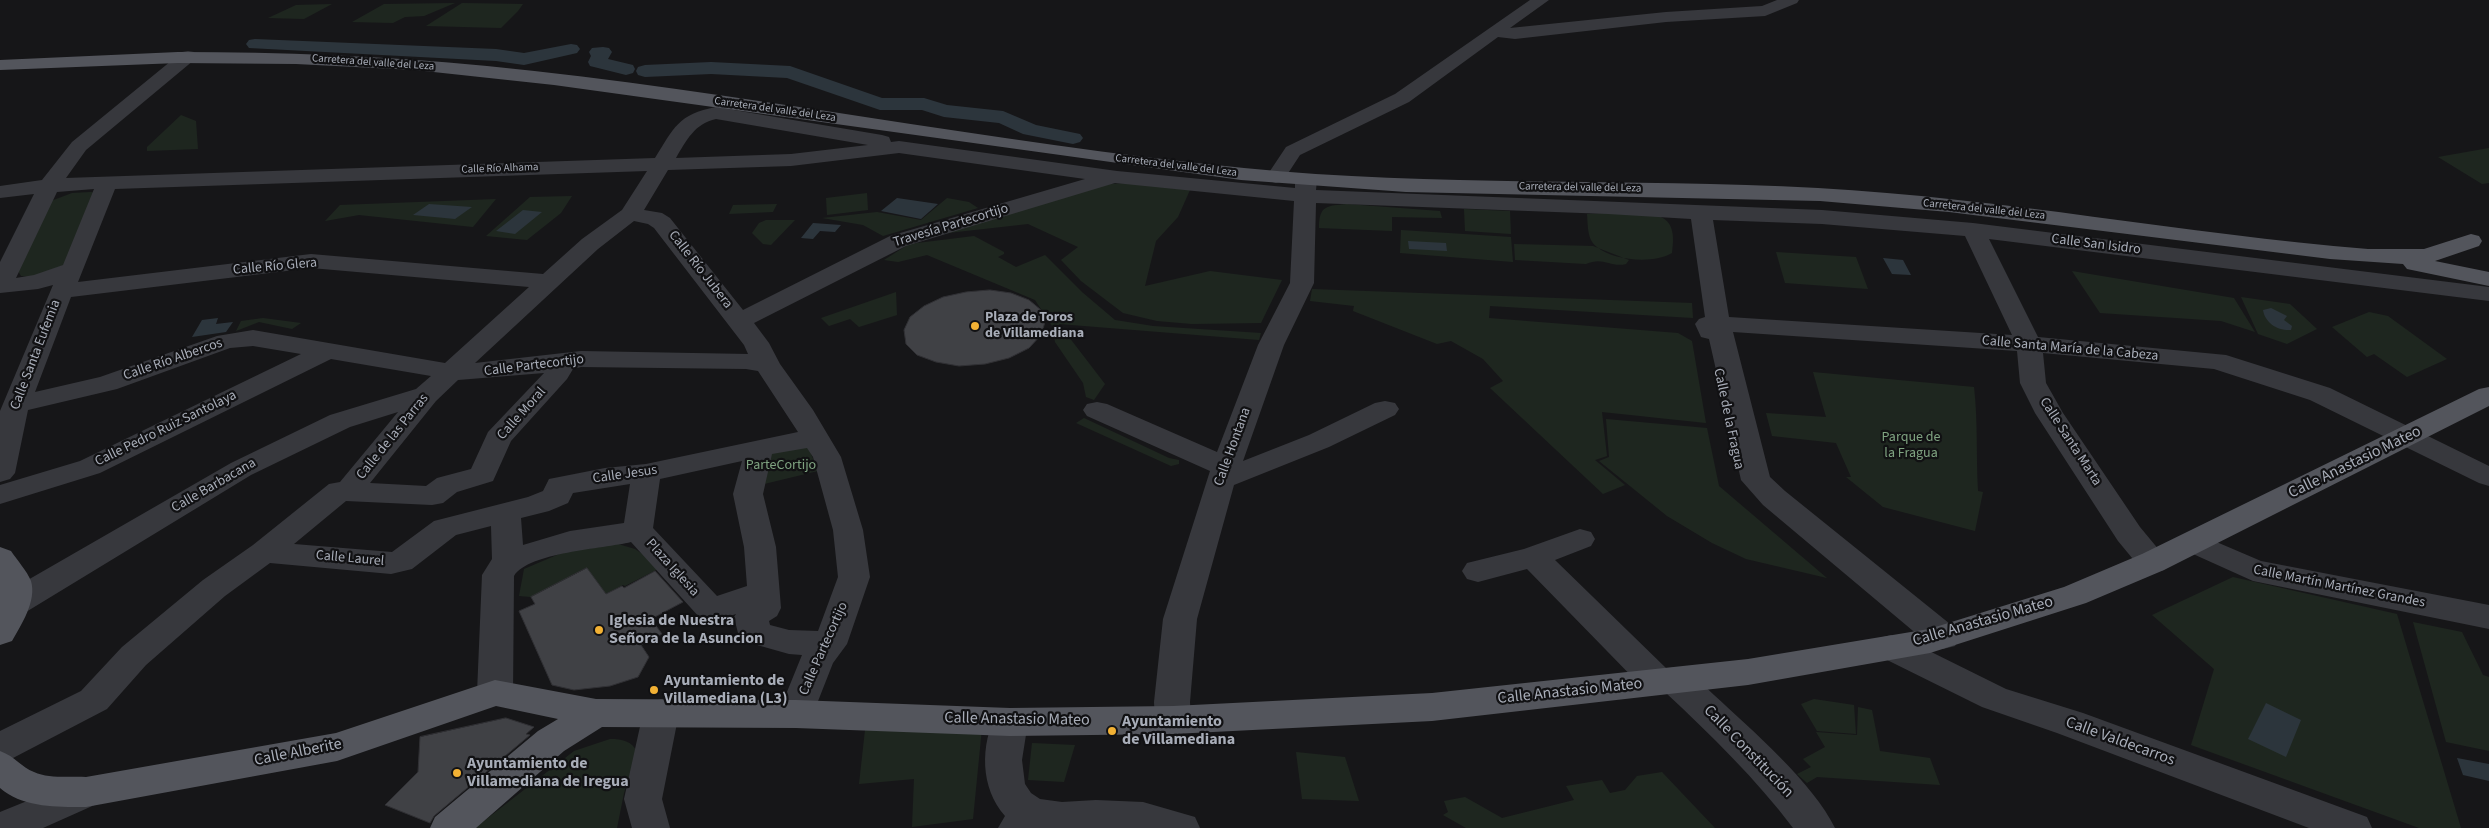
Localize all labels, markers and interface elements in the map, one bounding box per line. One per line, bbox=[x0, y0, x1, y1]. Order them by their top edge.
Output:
street label: Carretera del valle del Leza bbox=[311, 52, 435, 74]
street label: Carretera del valle del Leza bbox=[713, 95, 837, 125]
street label: Carretera del valle del Leza bbox=[1114, 152, 1238, 180]
street label: Calle Río Alhama bbox=[461, 161, 539, 177]
street label: Carretera del valle del Leza bbox=[1519, 180, 1641, 196]
street label: Carretera del valle del Leza bbox=[1922, 197, 2046, 223]
street label: Travesía Partecortijo bbox=[891, 200, 1011, 252]
street label: Calle Río Jubera bbox=[664, 228, 736, 312]
street label: Calle San Isidro bbox=[2050, 231, 2142, 259]
street label: Calle Río Glera bbox=[232, 255, 318, 279]
street label: Calle Santa Eufemia bbox=[7, 298, 65, 412]
place label: Plaza de Toros de Villamediana bbox=[985, 310, 1084, 342]
marker: Plaza de Toros de Villamediana bbox=[969, 320, 981, 332]
street label: Calle Santa María de la Cabeza bbox=[1981, 333, 2159, 365]
street label: Calle Río Albercos bbox=[121, 335, 225, 385]
street label: Calle Partecortijo bbox=[483, 352, 585, 380]
street label: Calle de la Fragua bbox=[1709, 367, 1747, 471]
street label: Calle Moral bbox=[494, 384, 550, 444]
street label: Calle Pedro Ruiz Santolaya bbox=[92, 387, 240, 471]
street label: Calle de las Parras bbox=[353, 391, 433, 483]
street label: Calle Santa Marta bbox=[2035, 395, 2105, 489]
street label: Calle Hontana bbox=[1211, 405, 1255, 489]
street label: Calle Anastasio Mateo bbox=[2285, 423, 2425, 503]
park label: Parque de la Fragua bbox=[1882, 430, 1940, 462]
street label: Calle Barbacana bbox=[169, 455, 259, 517]
park label: ParteCortijo bbox=[746, 458, 816, 474]
street label: Calle Jesus bbox=[592, 462, 658, 488]
street label: Plaza Iglesia bbox=[642, 536, 702, 600]
street label: Calle Laurel bbox=[315, 548, 385, 570]
street label: Calle Martín Martínez Grandes bbox=[2252, 562, 2426, 612]
street label: Calle Anastasio Mateo bbox=[1911, 593, 2055, 651]
street label: Calle Partecortijo bbox=[796, 600, 852, 698]
place label: Iglesia de Nuestra Señora de la Asuncion bbox=[609, 611, 763, 649]
marker: Iglesia de Nuestra Señora de la Asuncion bbox=[593, 624, 605, 636]
place label: Ayuntamiento de Villamediana (L3) bbox=[664, 671, 787, 709]
street label: Calle Anastasio Mateo bbox=[1497, 675, 1643, 709]
marker: Ayuntamiento de Villamediana (L3) bbox=[648, 684, 660, 696]
street label: Calle Constitución bbox=[1699, 702, 1797, 802]
street label: Calle Anastasio Mateo bbox=[944, 709, 1090, 731]
place label: Ayuntamiento de Villamediana bbox=[1122, 712, 1235, 750]
street label: Calle Valdecarros bbox=[2063, 713, 2177, 771]
marker: Ayuntamiento de Villamediana bbox=[1106, 725, 1118, 737]
street label: Calle Alberite bbox=[253, 735, 343, 771]
place label: Ayuntamiento de Villamediana de Iregua bbox=[467, 754, 629, 792]
marker: Ayuntamiento de Villamediana de Iregua bbox=[451, 767, 463, 779]

